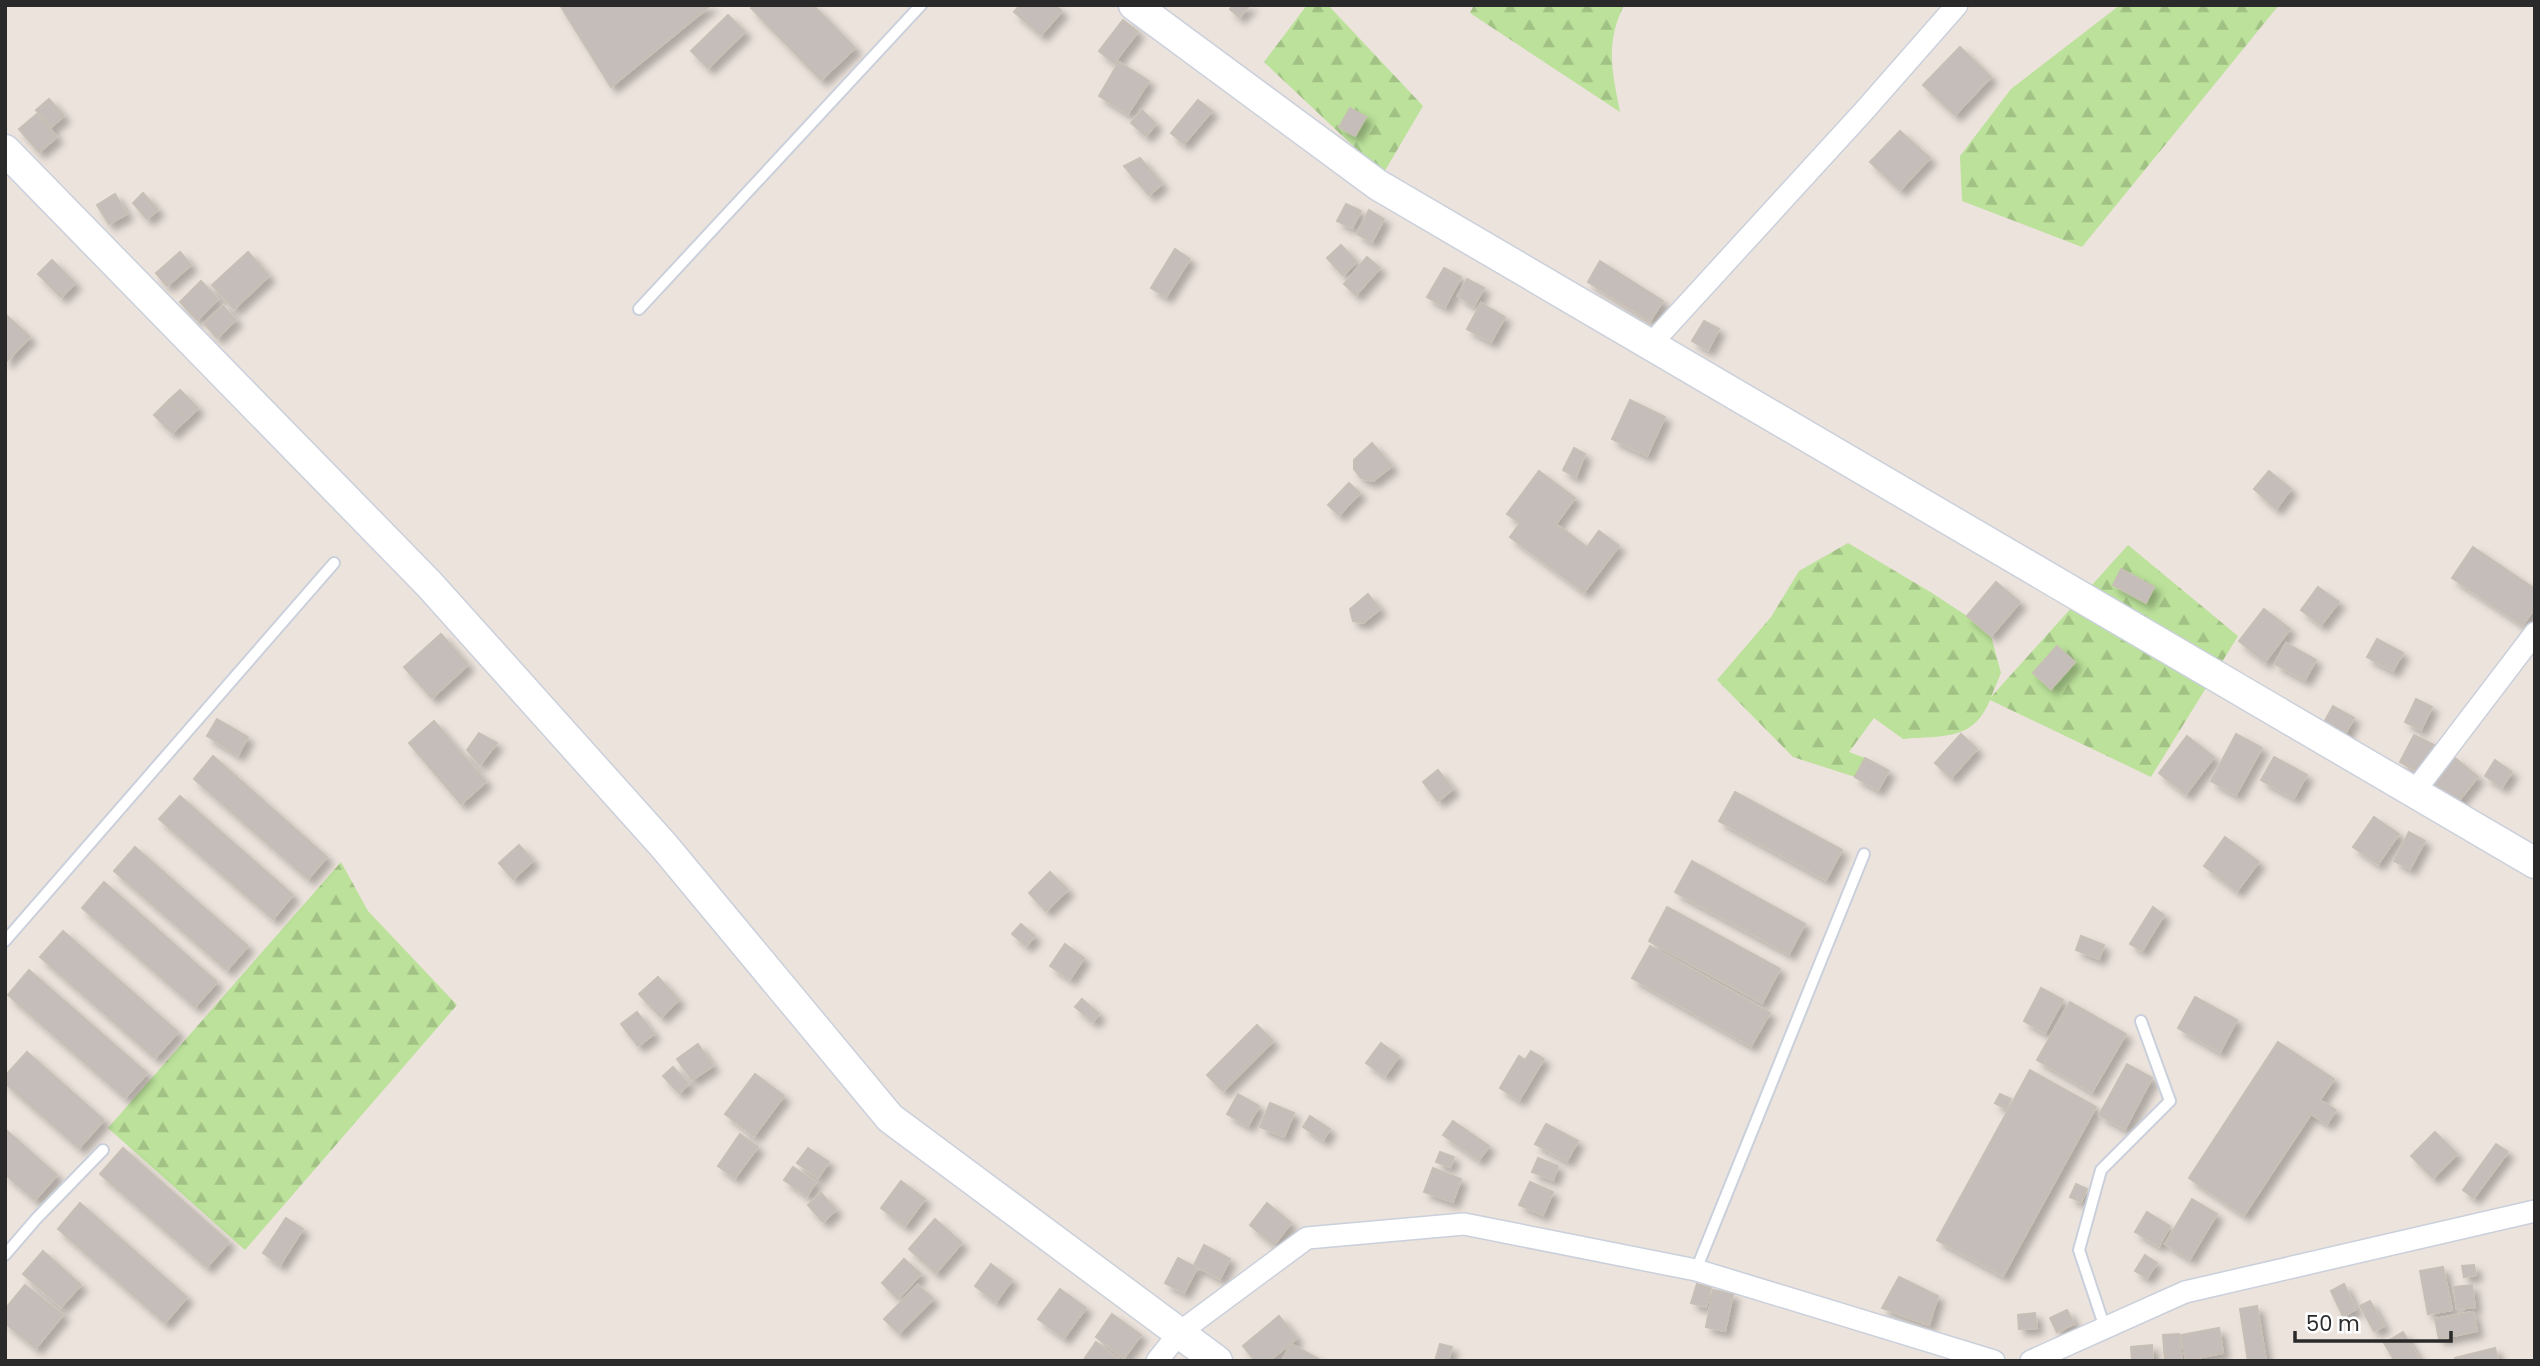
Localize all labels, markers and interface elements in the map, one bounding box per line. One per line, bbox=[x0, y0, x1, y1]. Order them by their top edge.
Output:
scale bar bbox=[2295, 1300, 2451, 1344]
text: 50 m bbox=[2306, 1309, 2360, 1338]

